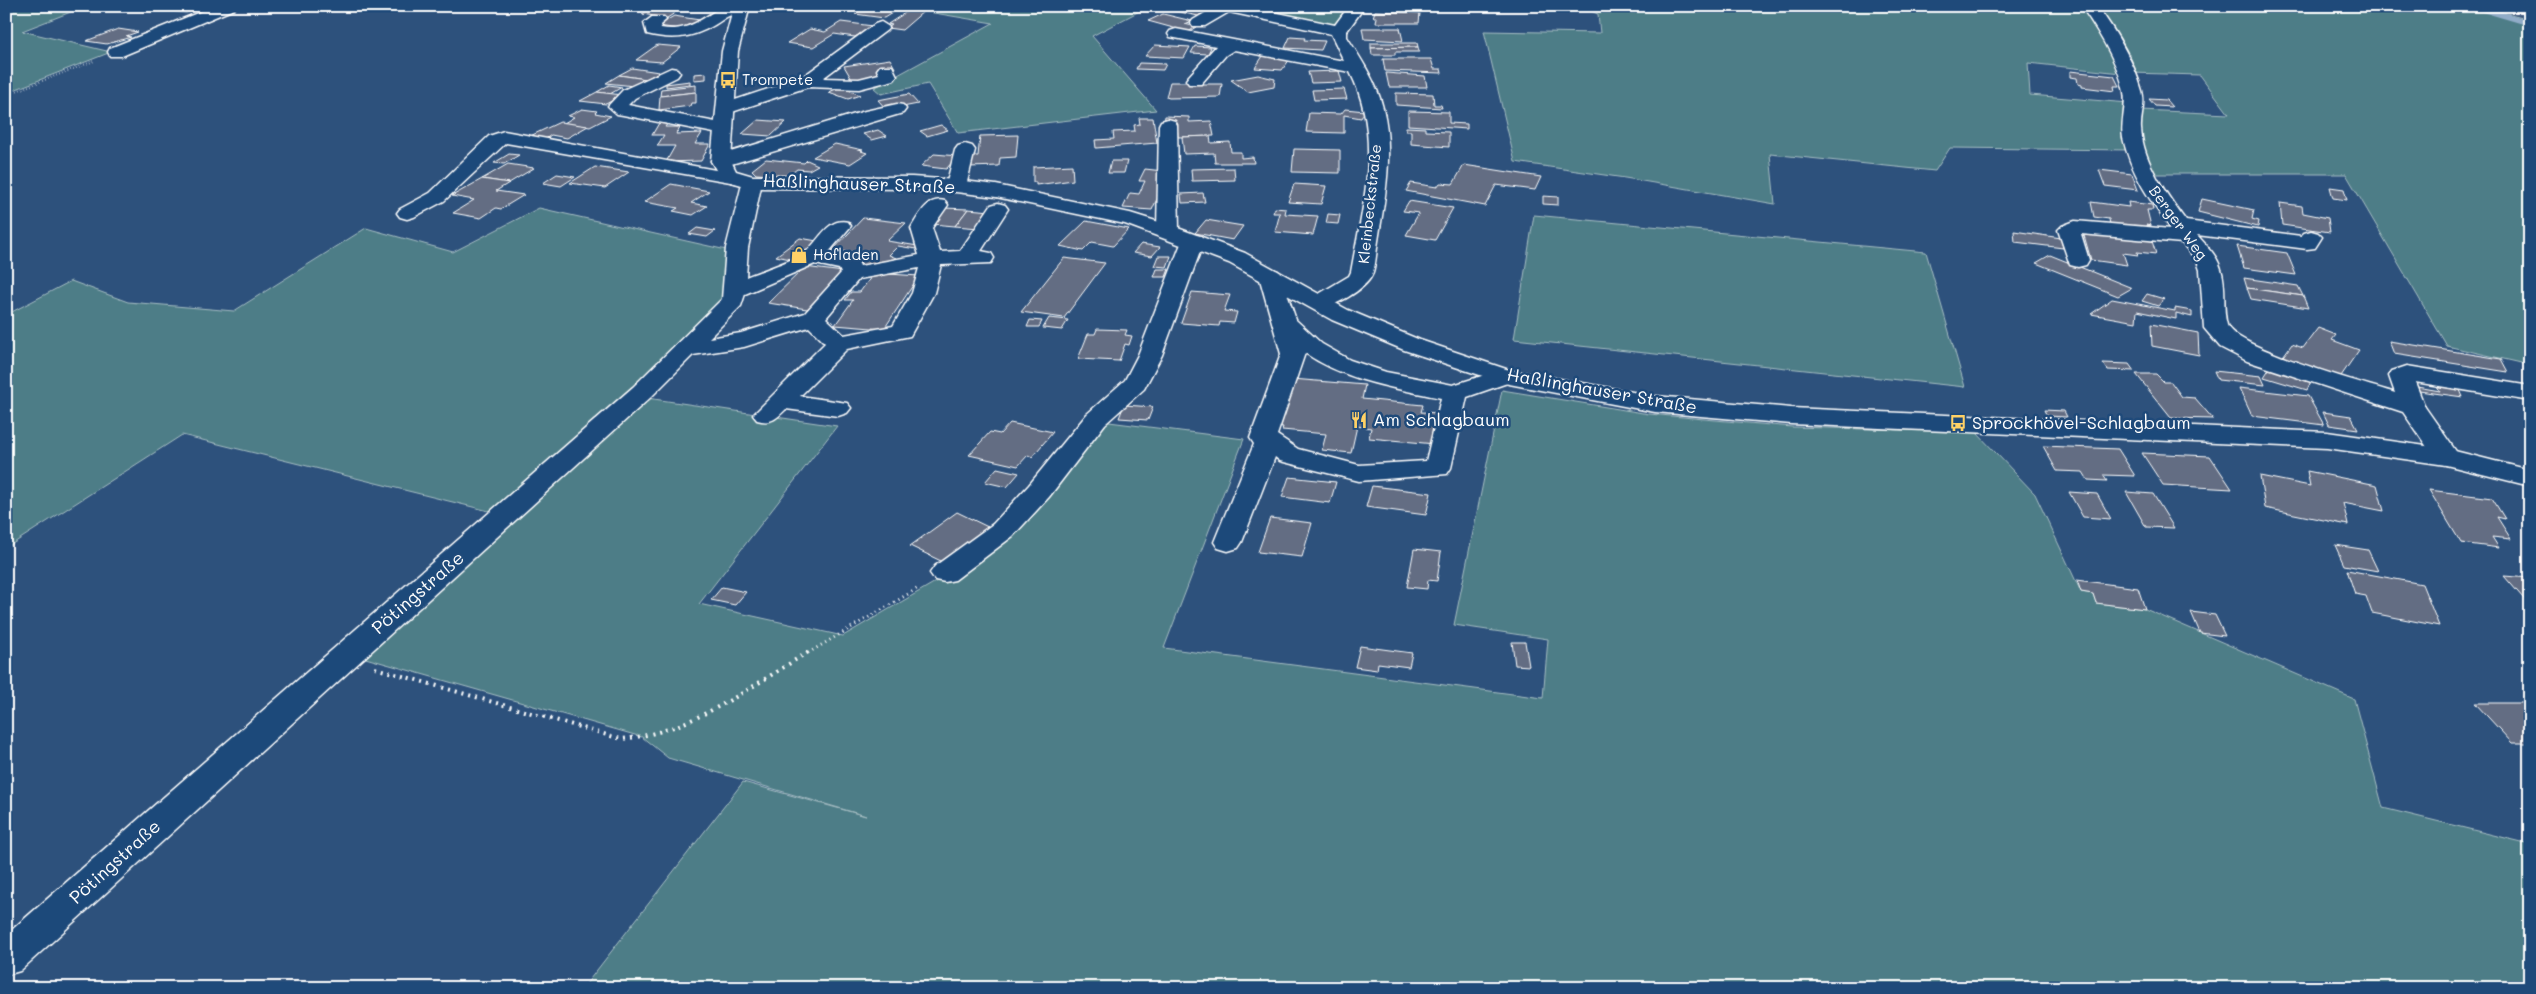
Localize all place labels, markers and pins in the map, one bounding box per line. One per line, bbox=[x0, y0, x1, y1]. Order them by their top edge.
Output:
place label: Trompete bbox=[742, 69, 813, 89]
bus stop icon: Trompete bbox=[718, 70, 738, 90]
place label: Hofladen bbox=[813, 244, 879, 264]
shop icon: Hofladen bbox=[789, 245, 809, 265]
place label: Am Schlagbaum bbox=[1373, 407, 1509, 431]
restaurant icon: Am Schlagbaum bbox=[1349, 410, 1369, 430]
place label: Sprockhövel-Schlagbaum bbox=[1972, 410, 2191, 434]
bus stop icon: Sprockhövel-Schlagbaum bbox=[1948, 413, 1968, 433]

